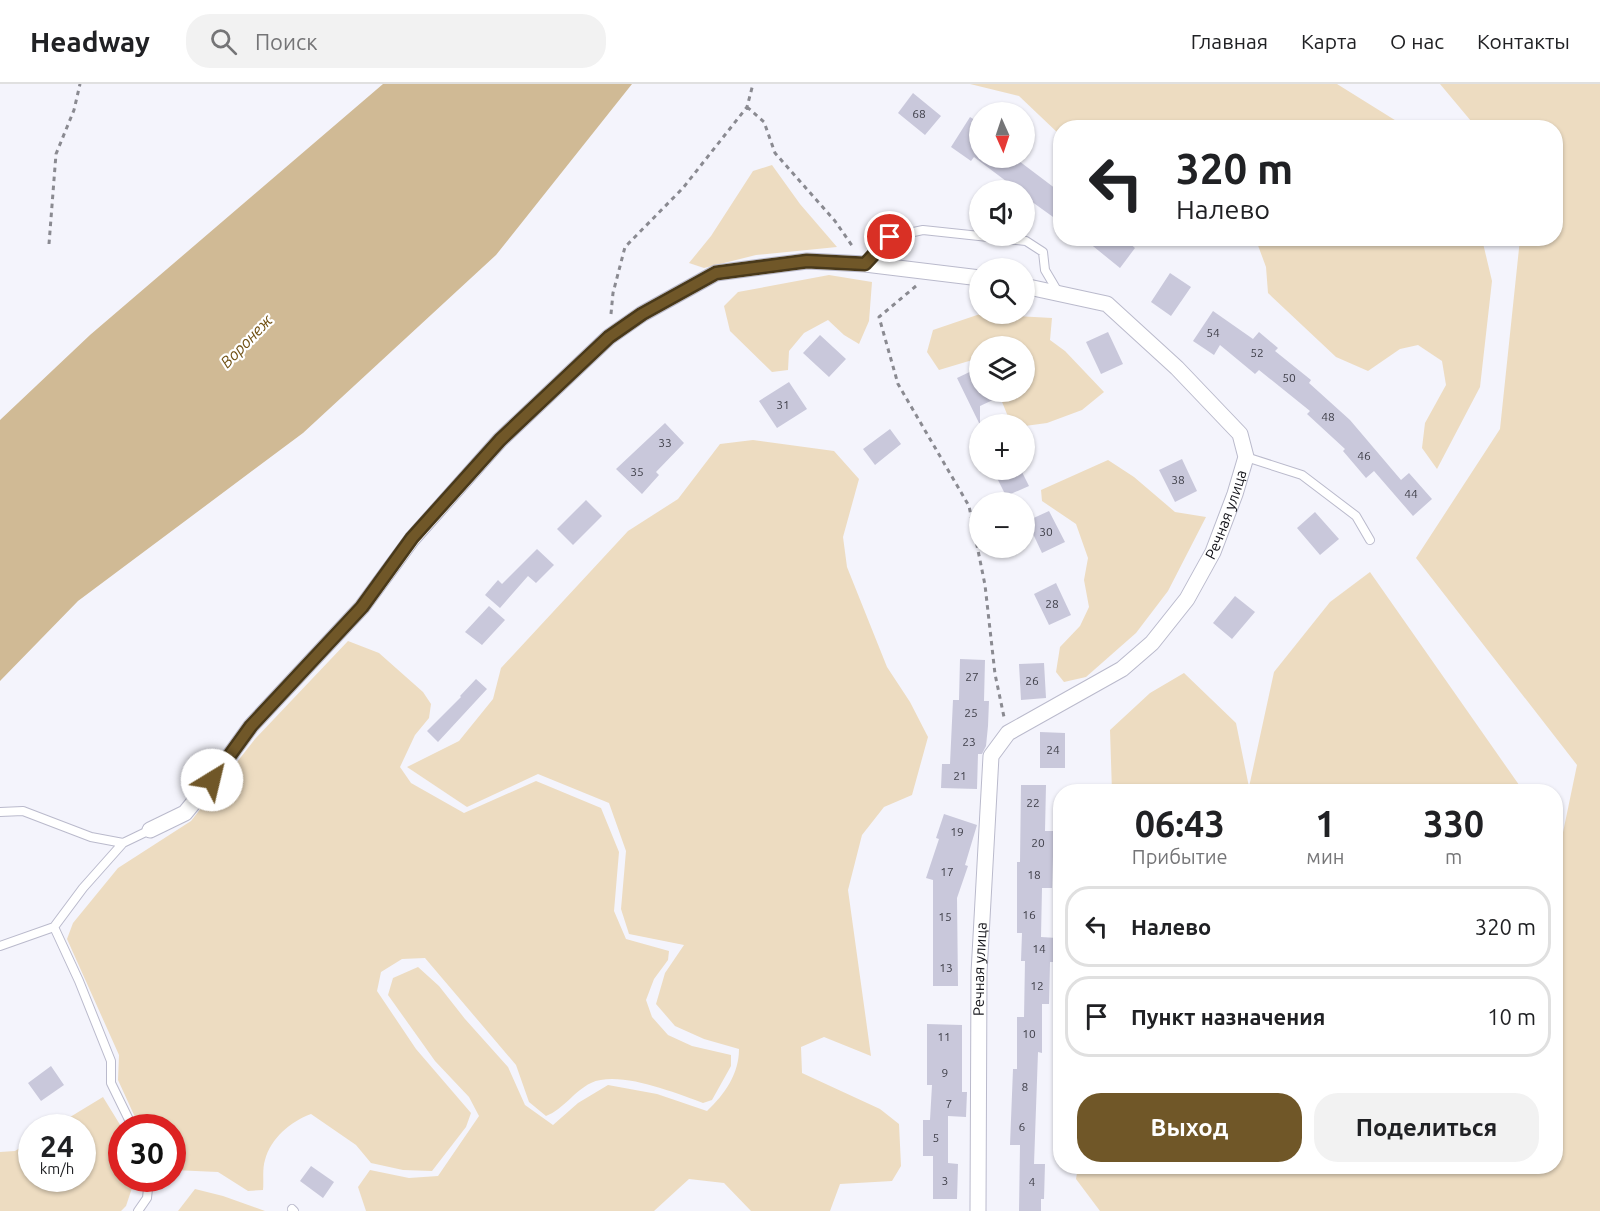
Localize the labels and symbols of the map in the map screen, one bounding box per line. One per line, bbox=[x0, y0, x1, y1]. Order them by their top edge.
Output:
north arrow bbox=[969, 102, 1035, 168]
house number: 68 bbox=[912, 107, 926, 120]
pin bbox=[864, 211, 915, 262]
water label: Воронеж bbox=[217, 311, 276, 371]
house number: 54 bbox=[1206, 326, 1220, 339]
house number: 52 bbox=[1250, 346, 1264, 359]
house number: 50 bbox=[1282, 371, 1296, 384]
house number: 31 bbox=[776, 398, 790, 411]
house number: 48 bbox=[1321, 410, 1335, 423]
house number: 33 bbox=[658, 436, 672, 449]
house number: 46 bbox=[1357, 449, 1371, 462]
house number: 35 bbox=[630, 465, 644, 478]
street label: Речная улица bbox=[1202, 468, 1250, 562]
house number: 38 bbox=[1171, 473, 1185, 486]
house number: 44 bbox=[1404, 487, 1418, 500]
house number: 30 bbox=[1039, 525, 1053, 538]
house number: 28 bbox=[1045, 597, 1059, 610]
house number: 27 bbox=[965, 670, 979, 683]
house number: 26 bbox=[1025, 674, 1039, 687]
house number: 25 bbox=[964, 706, 978, 719]
house number: 23 bbox=[962, 735, 976, 748]
house number: 24 bbox=[1046, 743, 1060, 756]
position arrow bbox=[180, 748, 244, 812]
house number: 21 bbox=[953, 769, 967, 782]
house number: 22 bbox=[1026, 796, 1040, 809]
house number: 19 bbox=[950, 825, 964, 838]
house number: 20 bbox=[1031, 836, 1045, 849]
house number: 17 bbox=[940, 865, 954, 878]
house number: 18 bbox=[1027, 868, 1041, 881]
house number: 16 bbox=[1022, 908, 1036, 921]
house number: 15 bbox=[938, 910, 952, 923]
street label: Речная улица bbox=[970, 922, 990, 1016]
house number: 14 bbox=[1032, 942, 1046, 955]
house number: 13 bbox=[939, 961, 953, 974]
house number: 12 bbox=[1030, 979, 1044, 992]
house number: 10 bbox=[1022, 1027, 1036, 1040]
house number: 11 bbox=[937, 1030, 951, 1043]
house number: 9 bbox=[942, 1066, 948, 1079]
house number: 8 bbox=[1022, 1080, 1029, 1093]
house number: 7 bbox=[946, 1097, 952, 1110]
speed limit sign: 30 bbox=[108, 1114, 186, 1192]
house number: 6 bbox=[1019, 1120, 1026, 1133]
house number: 5 bbox=[933, 1131, 939, 1144]
house number: 3 bbox=[942, 1174, 948, 1187]
house number: 4 bbox=[1029, 1175, 1036, 1188]

